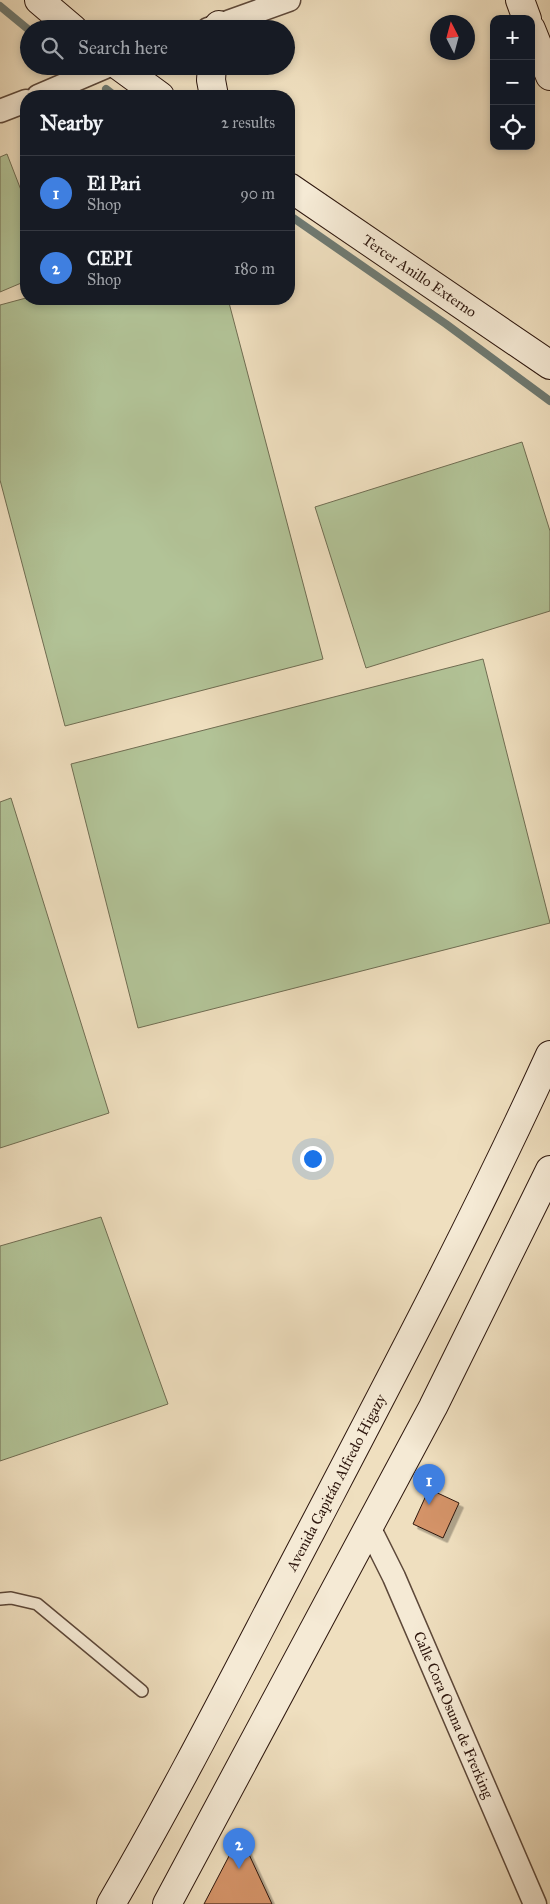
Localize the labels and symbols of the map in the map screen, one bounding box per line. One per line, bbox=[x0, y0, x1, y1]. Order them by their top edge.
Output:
north arrow bbox=[430, 15, 475, 60]
street label: Tercer Anillo Externo bbox=[359, 231, 480, 321]
your location bbox=[300, 1146, 326, 1172]
street label: Avenida Capitán Alfredo Higazy bbox=[282, 1390, 390, 1575]
pin: 1 bbox=[413, 1464, 445, 1505]
street label: Calle Cora Osuna de Frerking bbox=[410, 1629, 498, 1802]
pin: 2 bbox=[223, 1828, 255, 1869]

